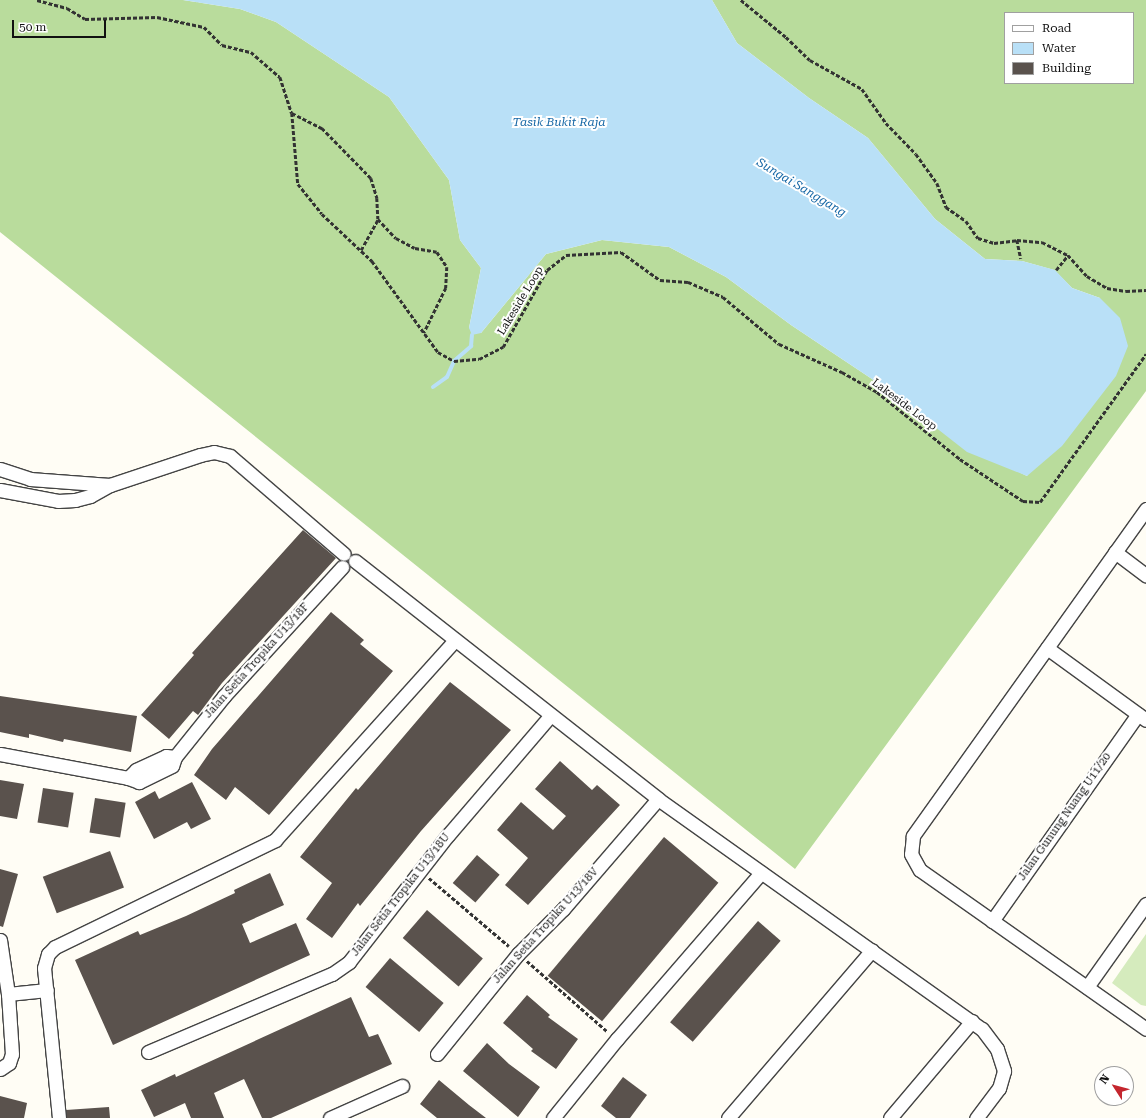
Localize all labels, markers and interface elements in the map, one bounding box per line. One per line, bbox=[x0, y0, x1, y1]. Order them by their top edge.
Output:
scale bar bbox=[14, 12, 108, 38]
legend bbox=[1004, 12, 1134, 84]
text: 50 m bbox=[19, 20, 46, 34]
text: Road bbox=[1042, 21, 1071, 35]
text: Water bbox=[1042, 41, 1076, 55]
text: Building bbox=[1042, 61, 1091, 75]
water label: Tasik Bukit Raja bbox=[512, 116, 606, 130]
water label: Sungai Sanggang bbox=[754, 156, 848, 220]
street label: Lakeside Loop bbox=[495, 264, 547, 338]
street label: Lakeside Loop bbox=[869, 376, 939, 434]
street label: Jalan Setia Tropika U13/18F bbox=[202, 601, 312, 721]
street label: Jalan Gunung Nuang U11/20 bbox=[1016, 751, 1114, 883]
street label: Jalan Setia Tropika U13/18U bbox=[349, 831, 453, 959]
street label: Jalan Setia Tropika U13/18V bbox=[491, 866, 601, 986]
north arrow bbox=[1094, 1066, 1134, 1106]
text: N bbox=[1097, 1072, 1112, 1086]

